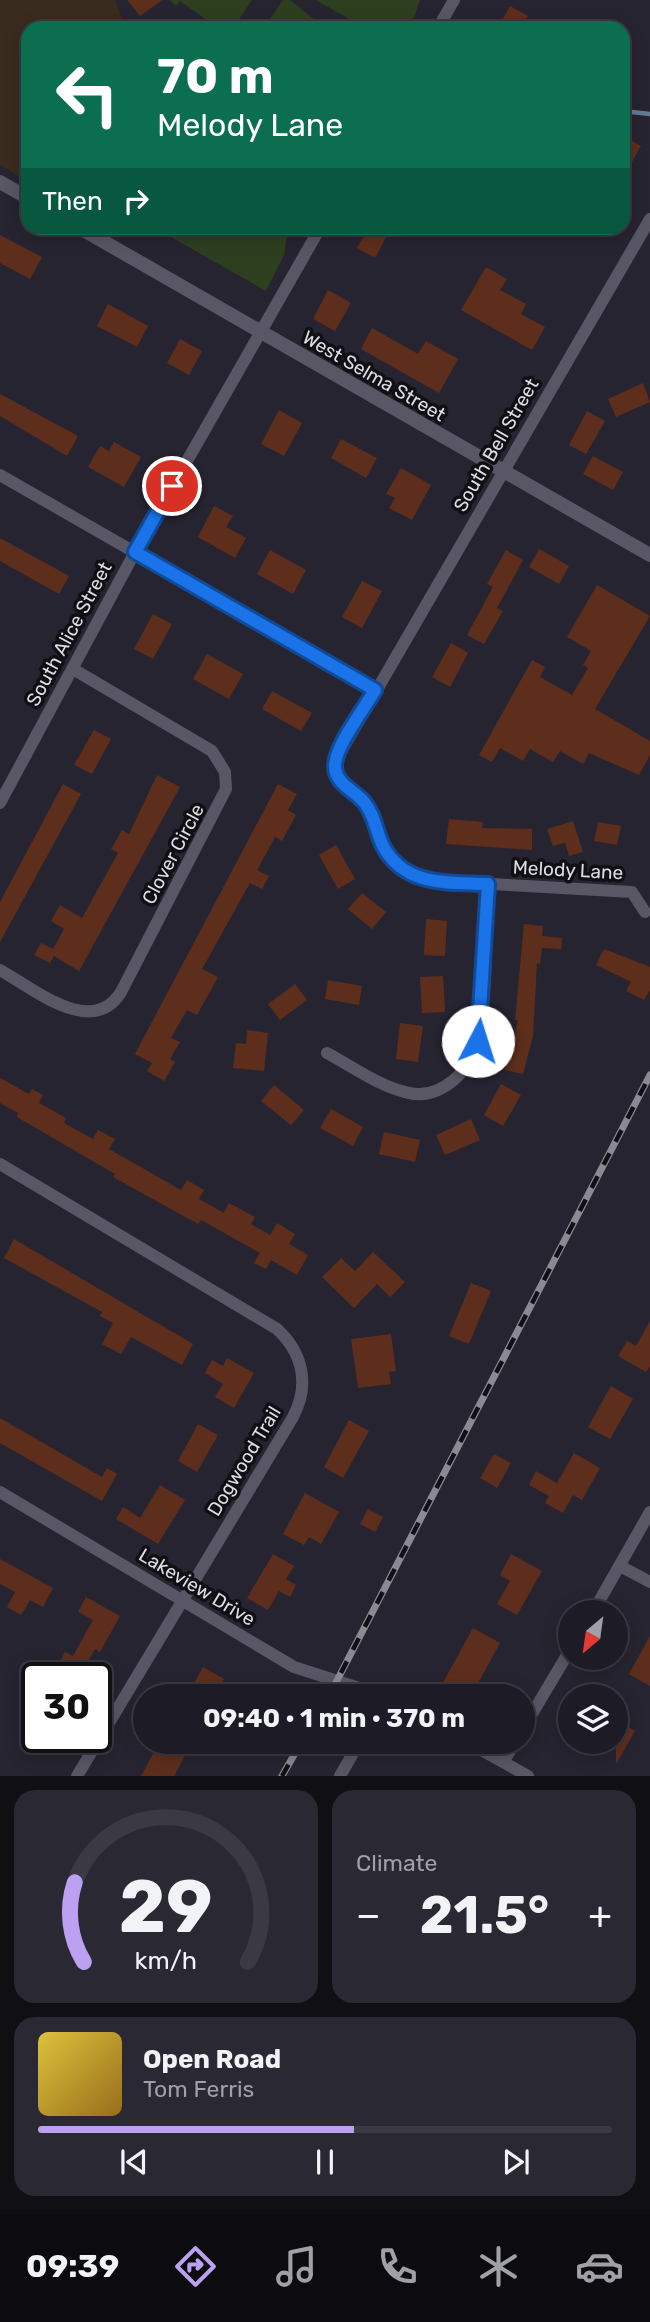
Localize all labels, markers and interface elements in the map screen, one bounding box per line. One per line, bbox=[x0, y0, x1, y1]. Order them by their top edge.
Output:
text: 70 m bbox=[157, 47, 274, 105]
icon: left bbox=[42, 49, 133, 140]
text: Melody Lane bbox=[157, 106, 343, 144]
icon: right bbox=[117, 182, 155, 220]
text: Then bbox=[42, 186, 103, 217]
street label: West Selma Street bbox=[298, 326, 450, 427]
street label: South Bell Street bbox=[449, 374, 544, 516]
pin bbox=[142, 456, 202, 516]
icon: arrive bbox=[153, 467, 191, 505]
street label: South Alice Street bbox=[21, 557, 117, 710]
street label: Clover Circle bbox=[137, 800, 209, 908]
street label: Melody Lane bbox=[512, 856, 624, 884]
position arrow bbox=[441, 1004, 515, 1078]
street label: Dogwood Trail bbox=[202, 1402, 286, 1520]
street label: Lakeview Drive bbox=[135, 1543, 259, 1631]
north arrow bbox=[558, 1600, 628, 1670]
map controls bbox=[558, 1600, 628, 1754]
speed limit sign: 30 bbox=[21, 1662, 112, 1753]
button: layers bbox=[558, 1684, 628, 1754]
text: 09:40 · 1 min · 370 m bbox=[203, 1703, 465, 1734]
text: Climate bbox=[356, 1849, 437, 1877]
text: 29 bbox=[119, 1865, 213, 1951]
text: 21.5° bbox=[420, 1884, 549, 1946]
text: − bbox=[356, 1892, 381, 1938]
text: + bbox=[588, 1892, 612, 1938]
text: km/h bbox=[135, 1946, 197, 1975]
text: Open Road bbox=[143, 2044, 281, 2075]
text: Tom Ferris bbox=[143, 2075, 254, 2103]
icon: previous bbox=[115, 2143, 153, 2181]
icon: pause bbox=[306, 2143, 344, 2181]
icon: next bbox=[497, 2143, 535, 2181]
icon: directions bbox=[171, 2242, 220, 2291]
icon: music bbox=[272, 2242, 321, 2291]
icon: phone bbox=[373, 2242, 422, 2291]
icon: climate bbox=[474, 2242, 523, 2291]
icon: car bbox=[575, 2242, 624, 2291]
text: 09:39 bbox=[26, 2247, 119, 2285]

